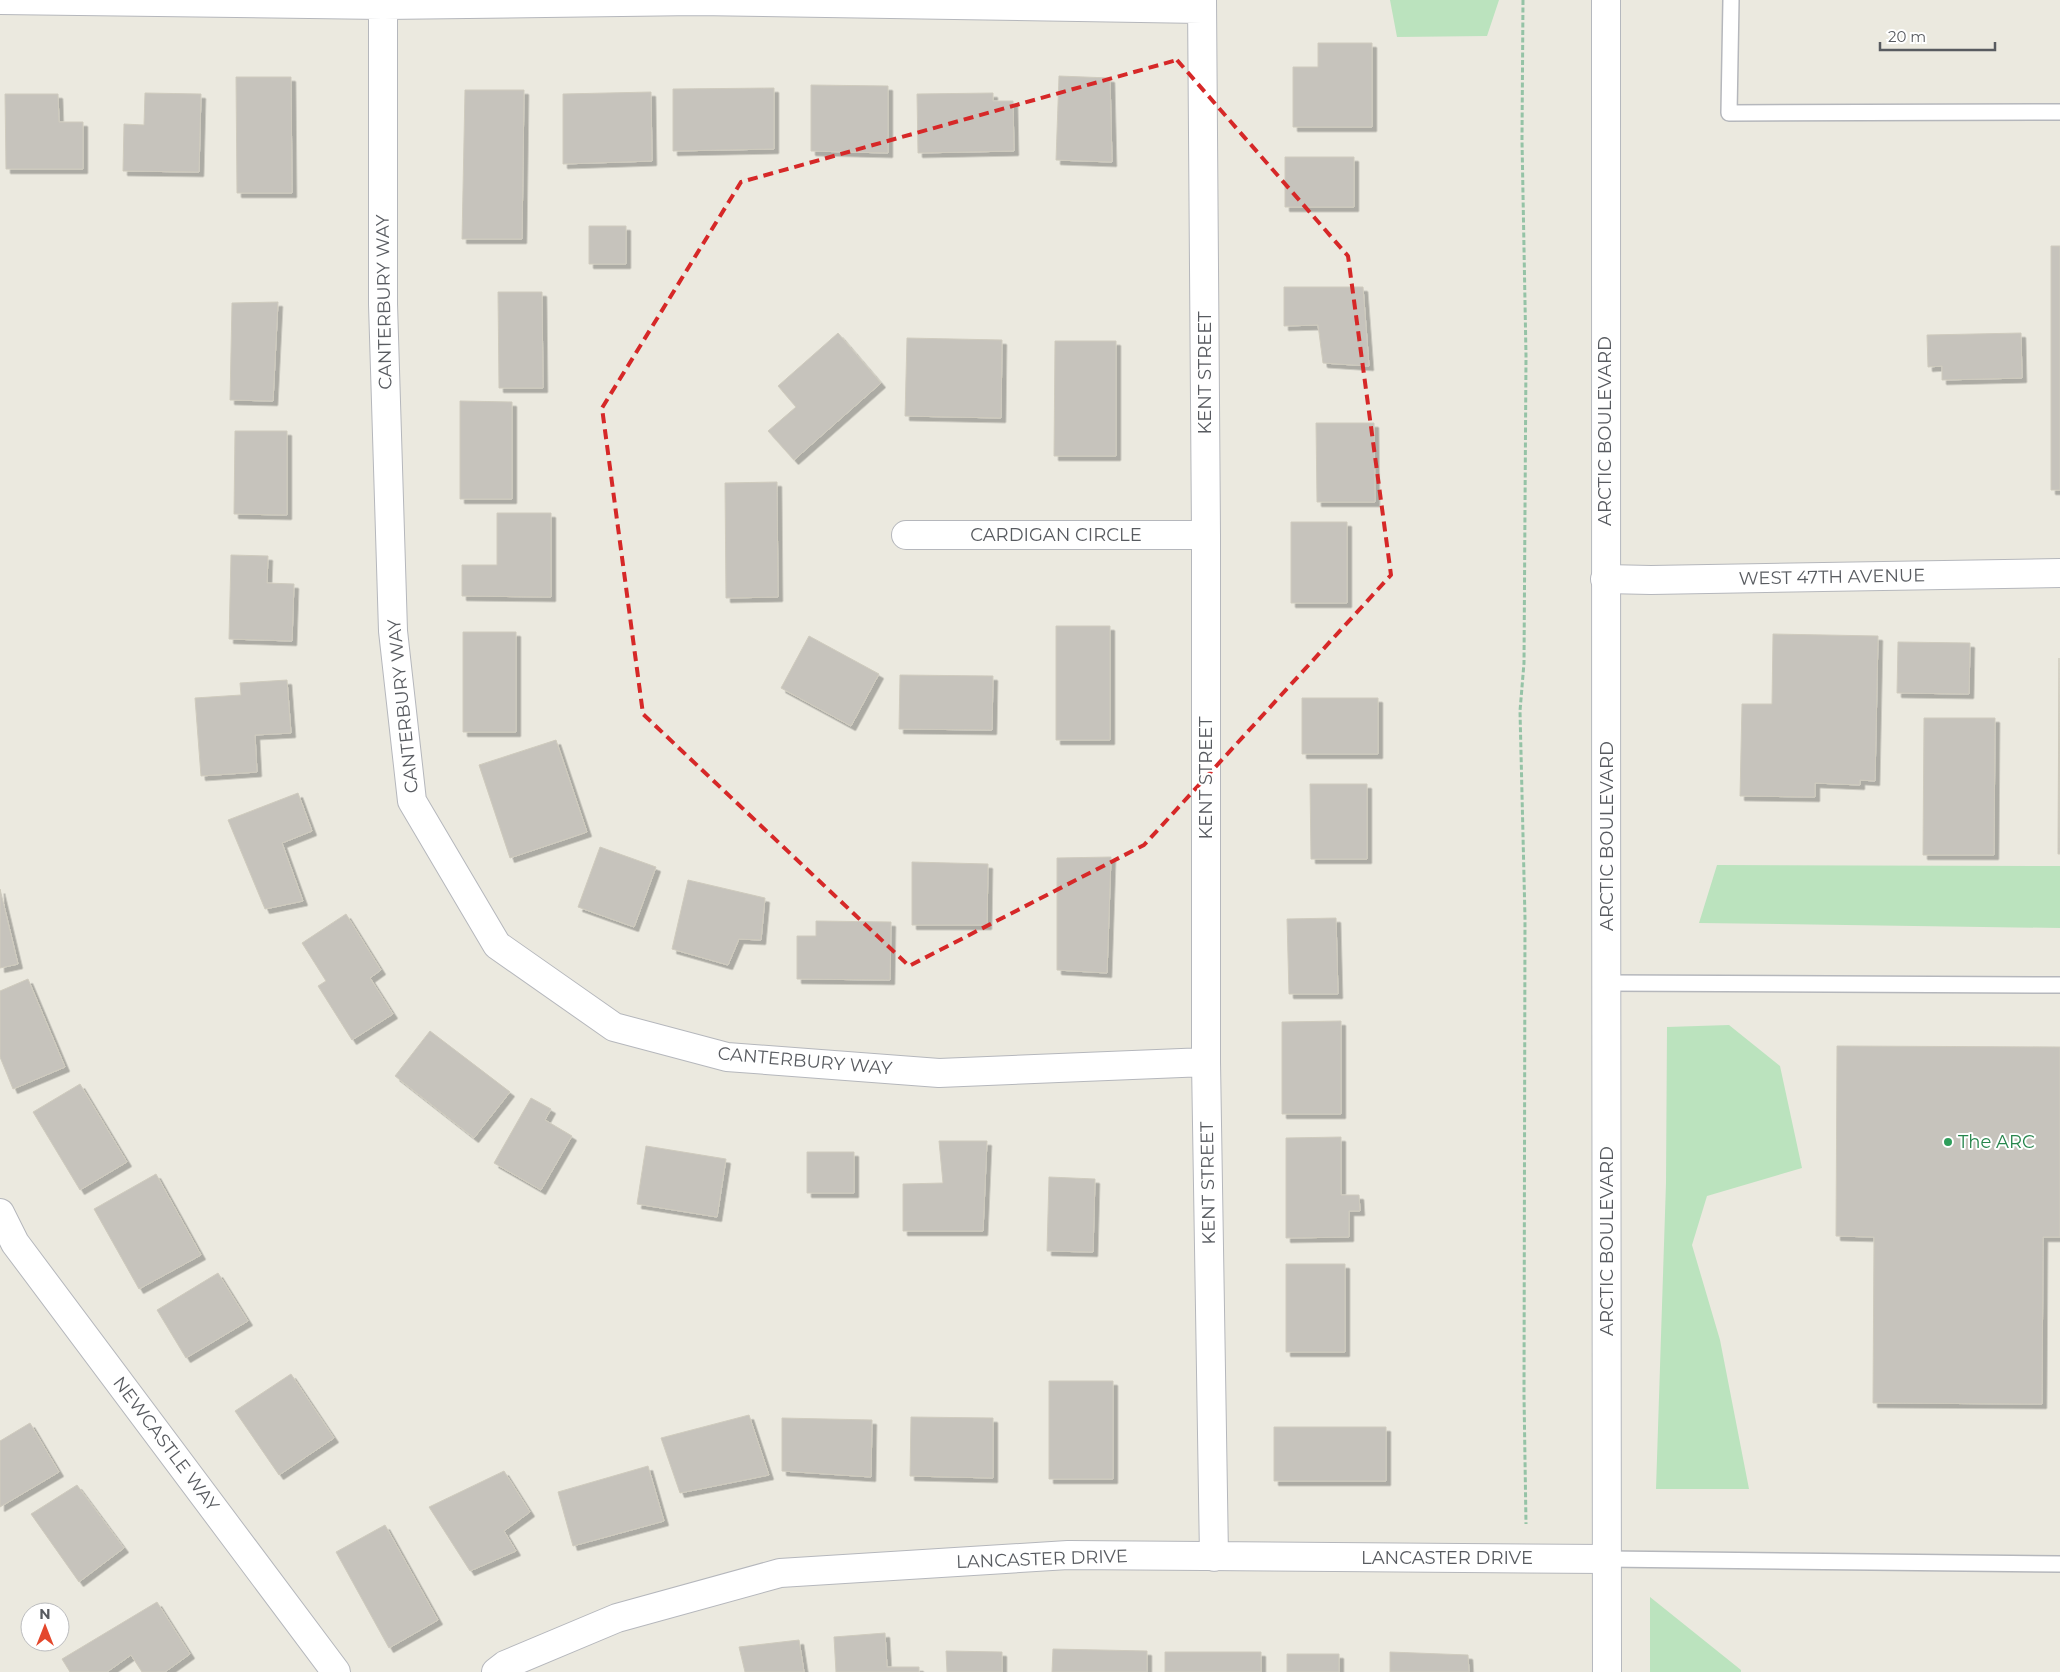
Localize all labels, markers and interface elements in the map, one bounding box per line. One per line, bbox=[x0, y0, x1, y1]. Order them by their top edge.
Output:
scale bar bbox=[1880, 20, 1995, 52]
text: 20 m bbox=[1888, 27, 1926, 46]
street label: CANTERBURY WAY bbox=[371, 214, 397, 390]
street label: KENT STREET bbox=[1194, 311, 1216, 435]
street label: ARCTIC BOULEVARD bbox=[1594, 336, 1616, 526]
street label: CARDIGAN CIRCLE bbox=[970, 524, 1142, 546]
street label: WEST 47TH AVENUE bbox=[1739, 564, 1925, 590]
street label: CANTERBURY WAY bbox=[383, 617, 423, 794]
street label: KENT STREET bbox=[1195, 716, 1217, 840]
street label: ARCTIC BOULEVARD bbox=[1596, 741, 1618, 931]
street label: CANTERBURY WAY bbox=[717, 1042, 894, 1080]
street label: KENT STREET bbox=[1196, 1121, 1220, 1245]
place label: The ARC bbox=[1958, 1131, 2035, 1153]
marker: The ARC bbox=[1942, 1136, 1954, 1148]
street label: ARCTIC BOULEVARD bbox=[1596, 1146, 1618, 1336]
street label: NEWCASTLE WAY bbox=[108, 1372, 224, 1516]
street label: LANCASTER DRIVE bbox=[956, 1545, 1128, 1573]
street label: LANCASTER DRIVE bbox=[1361, 1547, 1533, 1569]
north arrow bbox=[20, 1602, 70, 1652]
text: N bbox=[39, 1605, 51, 1623]

